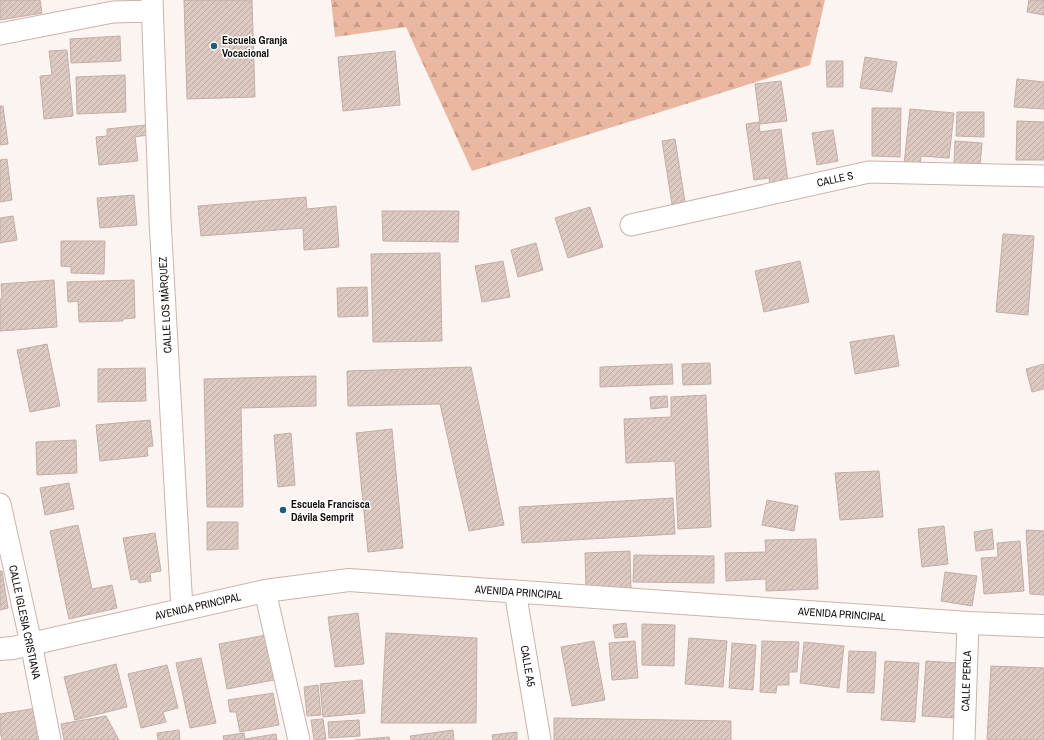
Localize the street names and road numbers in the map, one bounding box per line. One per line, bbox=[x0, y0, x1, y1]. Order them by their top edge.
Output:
street label: CALLE S bbox=[815, 168, 855, 190]
street label: CALLE LOS MÁRQUEZ bbox=[155, 256, 175, 354]
street label: CALLE IGLESIA CRISTIANA bbox=[6, 564, 44, 681]
street label: AVENIDA PRINCIPAL bbox=[474, 582, 563, 602]
street label: AVENIDA PRINCIPAL bbox=[153, 589, 242, 623]
street label: AVENIDA PRINCIPAL bbox=[797, 604, 886, 624]
street label: CALLE A5 bbox=[517, 644, 539, 688]
street label: CALLE PERLA bbox=[958, 649, 974, 712]

